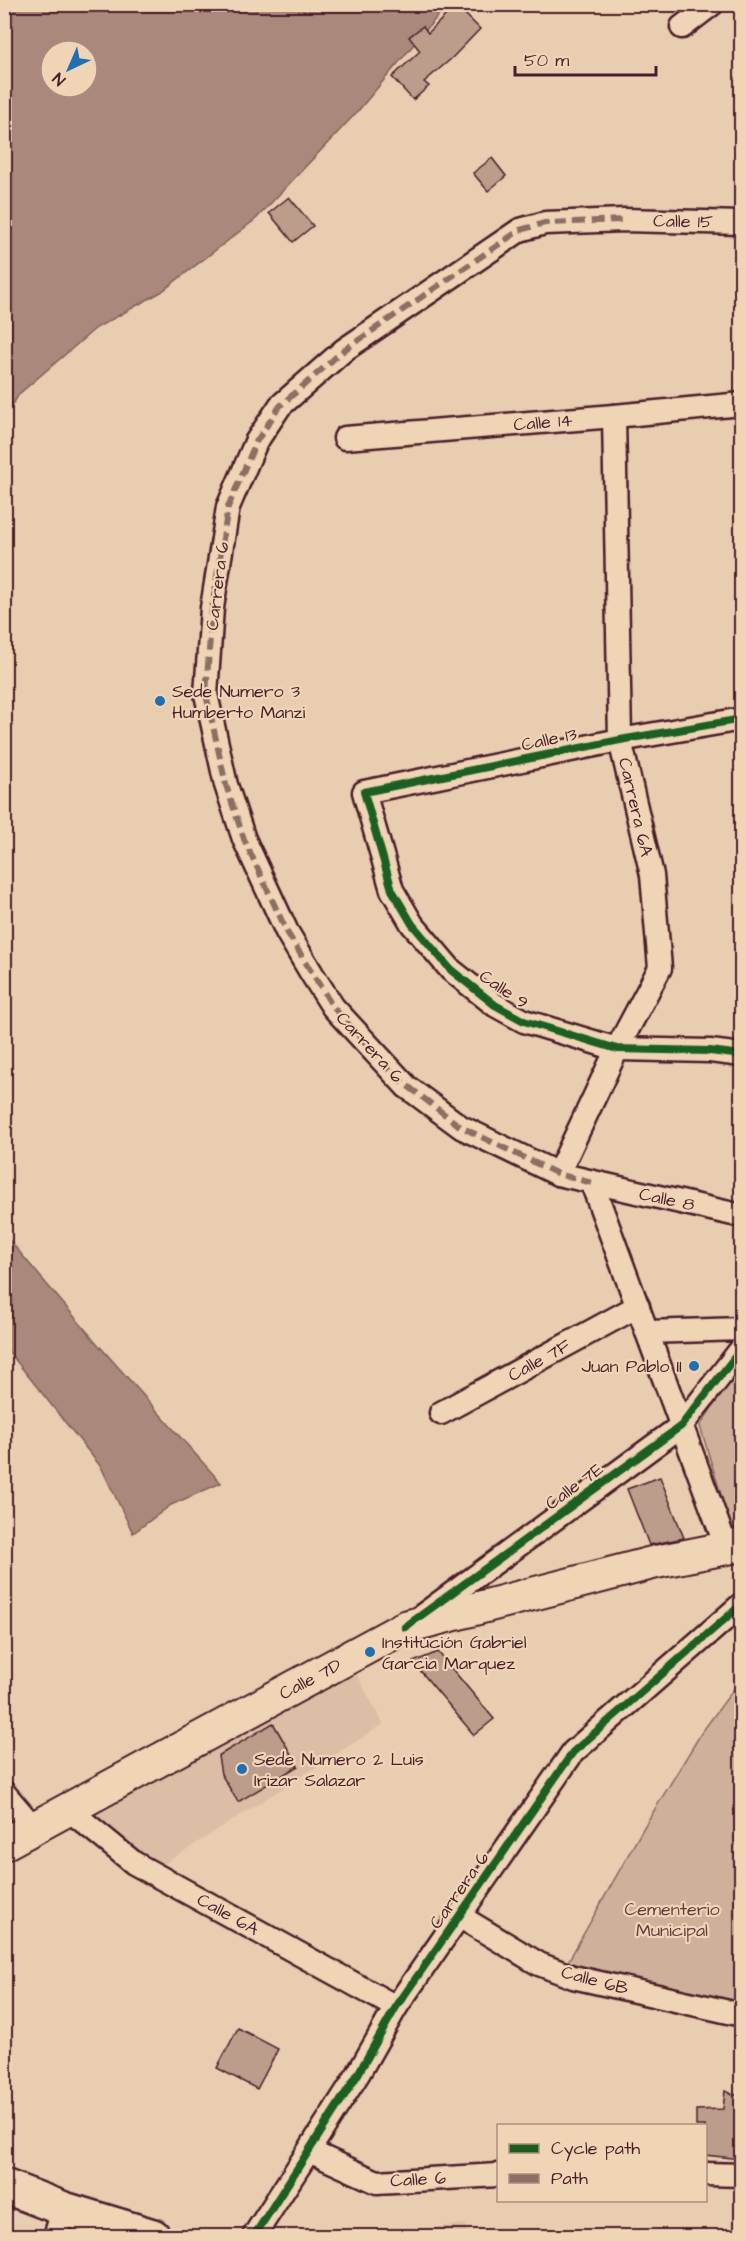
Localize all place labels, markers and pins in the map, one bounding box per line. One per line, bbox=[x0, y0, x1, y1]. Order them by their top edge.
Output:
place label: Sede Numero 3 Humberto Manzi bbox=[172, 679, 305, 725]
marker: Sede Numero 3 Humberto Manzi bbox=[153, 694, 167, 708]
place label: Juan Pablo II bbox=[582, 1354, 682, 1379]
marker: Juan Pablo II bbox=[687, 1359, 701, 1373]
place label: Institución Gabriel Garcia Marquez bbox=[382, 1630, 527, 1676]
marker: Institución Gabriel Garcia Marquez bbox=[363, 1645, 377, 1659]
place label: Sede Numero 2 Luis Irizar Salazar bbox=[254, 1747, 424, 1793]
marker: Sede Numero 2 Luis Irizar Salazar bbox=[235, 1762, 249, 1776]

